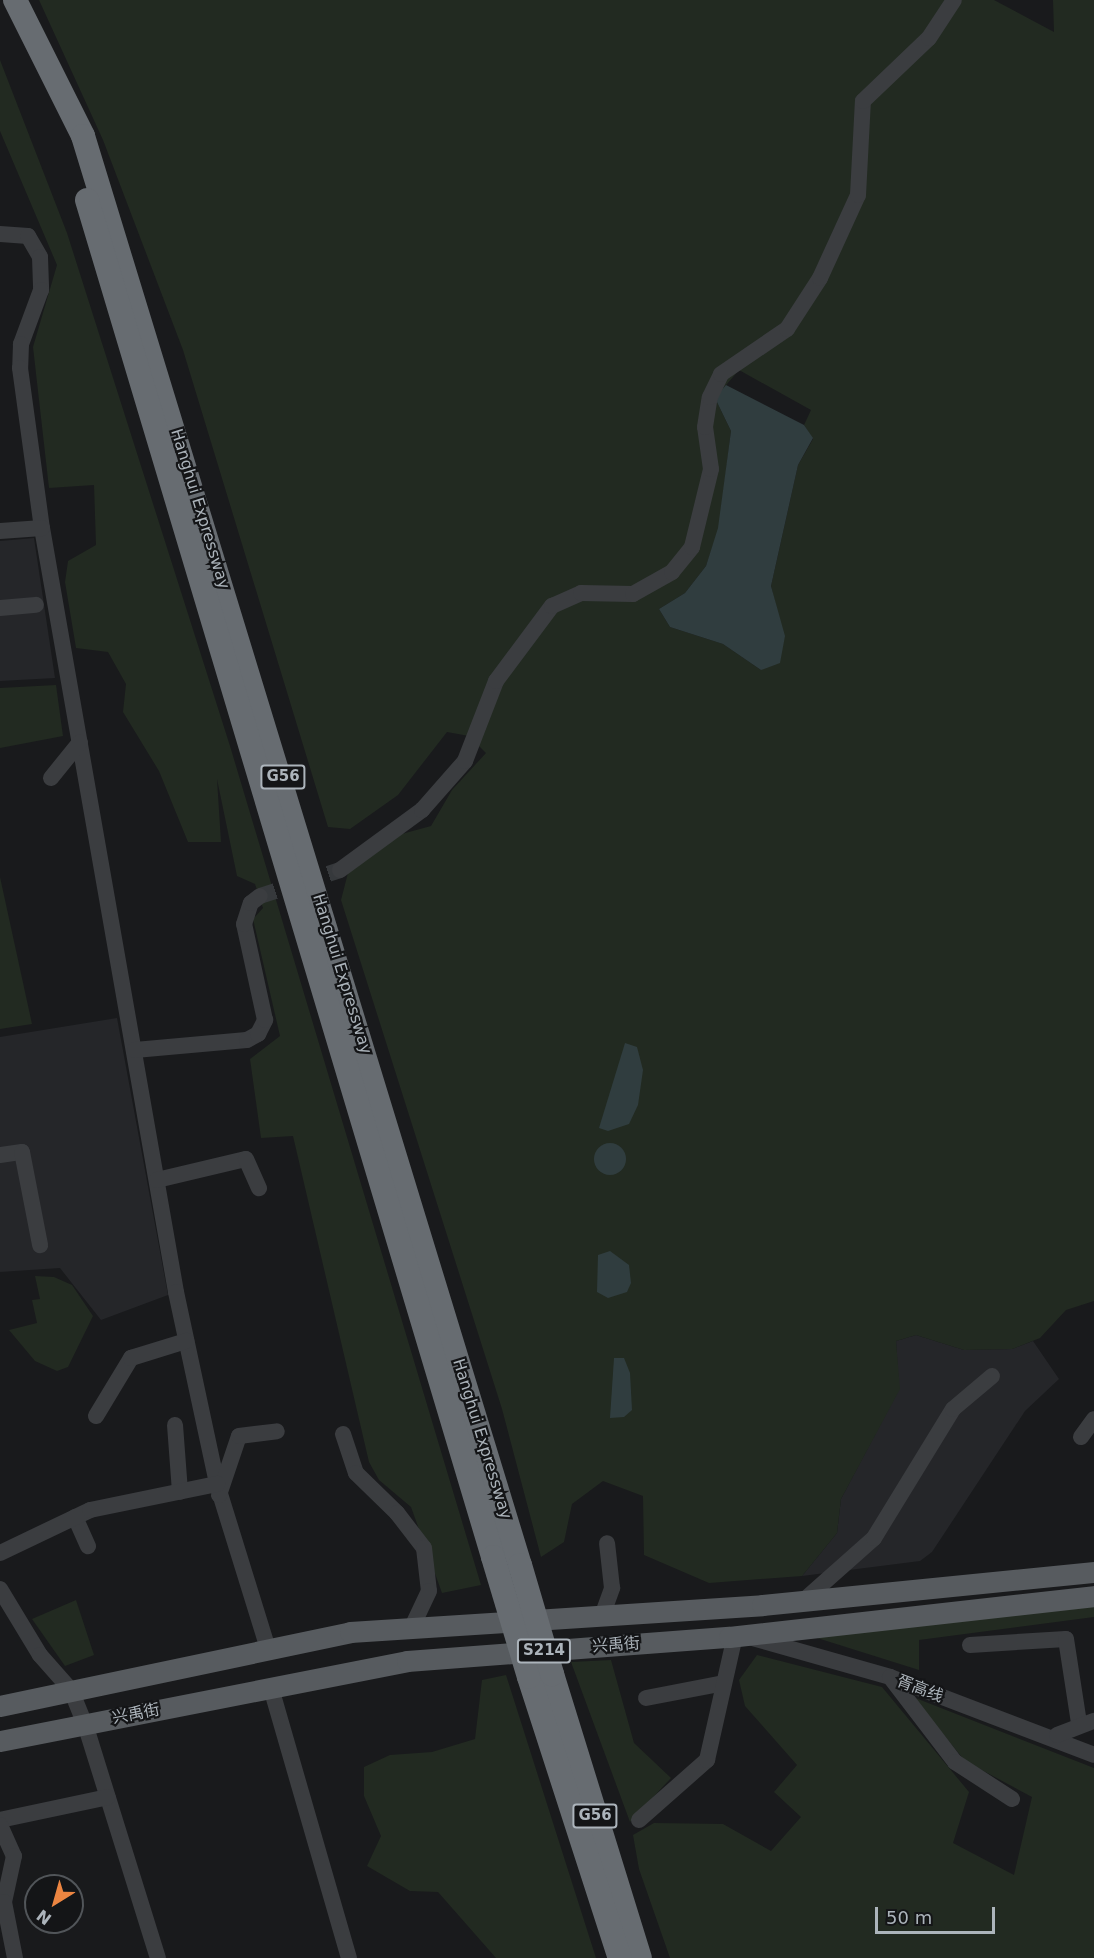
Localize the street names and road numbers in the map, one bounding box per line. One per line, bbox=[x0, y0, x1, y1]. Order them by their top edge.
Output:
street label: Hanghui Expressway bbox=[166, 426, 234, 592]
road number: G56 bbox=[259, 765, 307, 789]
street label: Hanghui Expressway bbox=[308, 891, 376, 1057]
street label: Hanghui Expressway bbox=[448, 1356, 516, 1522]
street label: 兴禹街 bbox=[591, 1634, 641, 1656]
road number: S214 bbox=[516, 1639, 572, 1663]
street label: 胥高线 bbox=[894, 1671, 946, 1707]
street label: 兴禹街 bbox=[111, 1700, 161, 1728]
road number: G56 bbox=[571, 1804, 619, 1828]

